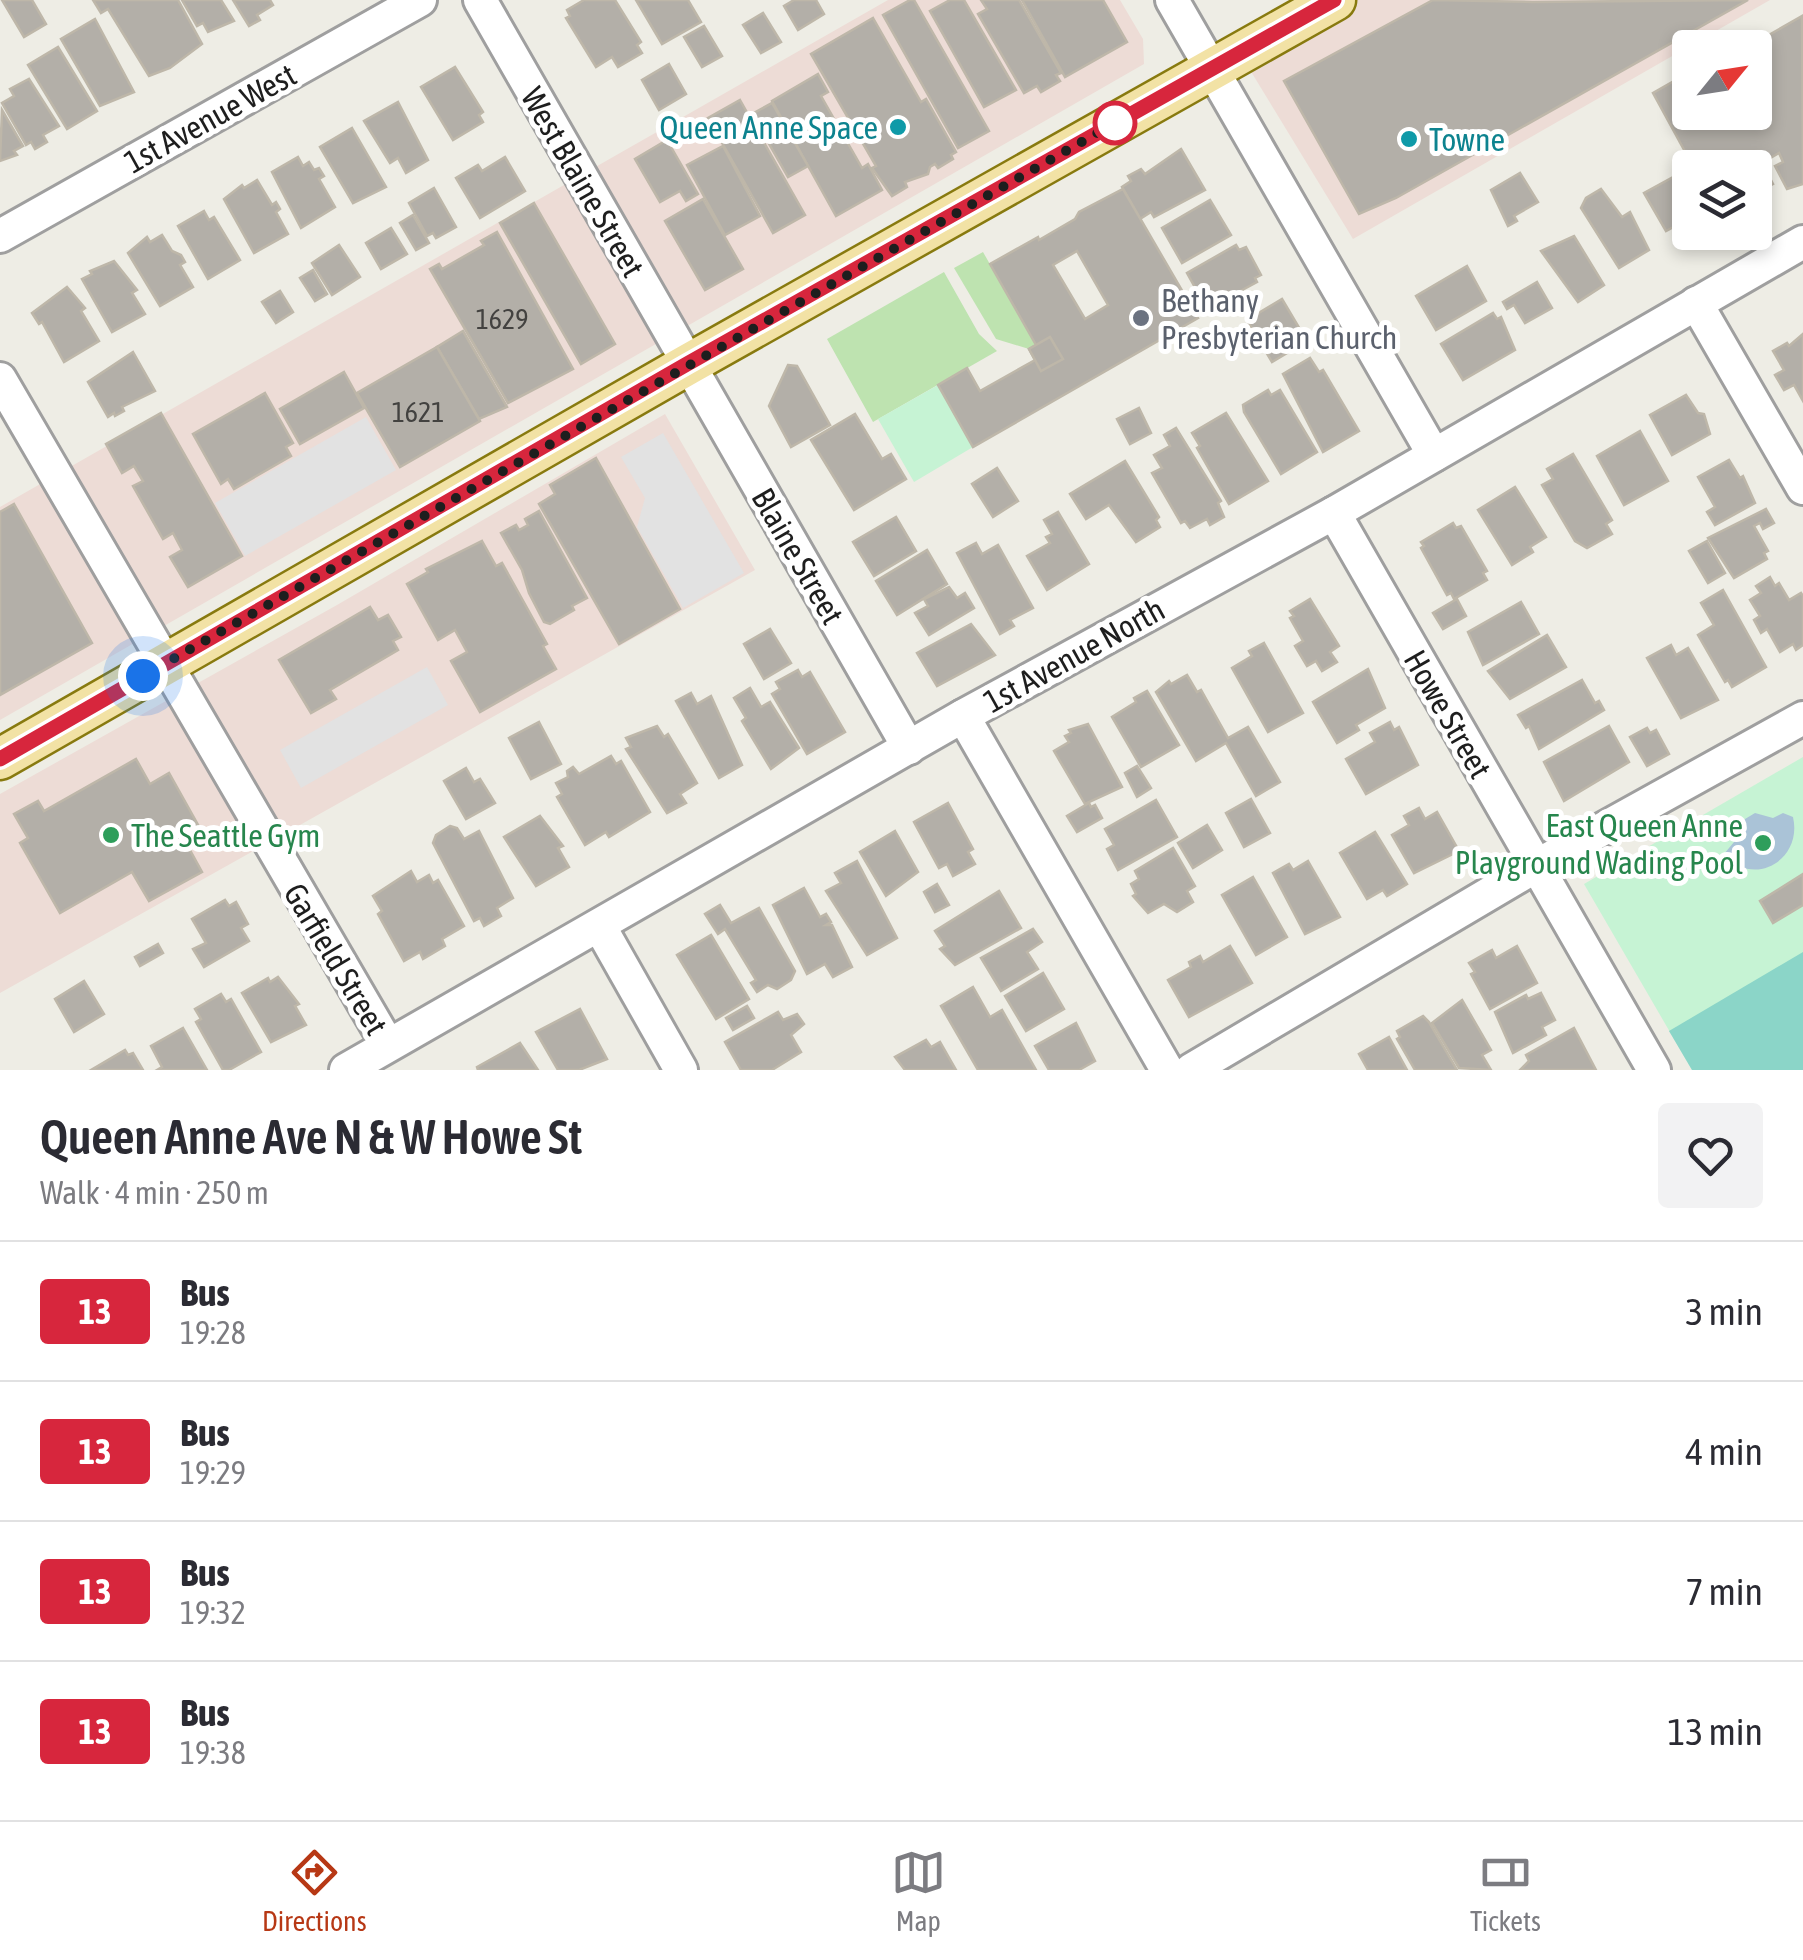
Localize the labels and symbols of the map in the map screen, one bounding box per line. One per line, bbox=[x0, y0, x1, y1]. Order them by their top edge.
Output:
north arrow bbox=[1672, 30, 1772, 130]
street label: 1st Avenue West bbox=[118, 56, 302, 180]
street label: West Blaine Street bbox=[514, 81, 652, 283]
unlabelled marker bbox=[1094, 102, 1136, 144]
place label: Queen Anne Space bbox=[660, 109, 878, 146]
marker: Queen Anne Space bbox=[887, 116, 909, 138]
place label: Towne bbox=[1429, 121, 1505, 158]
marker: Towne bbox=[1398, 128, 1420, 150]
place label: Bethany Presbyterian Church bbox=[1161, 282, 1397, 356]
house number: 1629 bbox=[476, 303, 528, 335]
marker: Bethany Presbyterian Church bbox=[1130, 307, 1152, 329]
house number: 1621 bbox=[392, 396, 444, 428]
street label: Blaine Street bbox=[744, 482, 852, 630]
street label: 1st Avenue North bbox=[977, 590, 1171, 720]
street label: Howe Street bbox=[1397, 644, 1499, 784]
your location bbox=[118, 651, 168, 701]
place label: East Queen Anne Playground Wading Pool bbox=[1455, 807, 1744, 881]
place label: The Seattle Gym bbox=[131, 817, 320, 854]
marker: The Seattle Gym bbox=[100, 824, 122, 846]
marker: East Queen Anne Playground Wading Pool bbox=[1752, 832, 1774, 854]
street label: Garfield Street bbox=[276, 877, 396, 1041]

